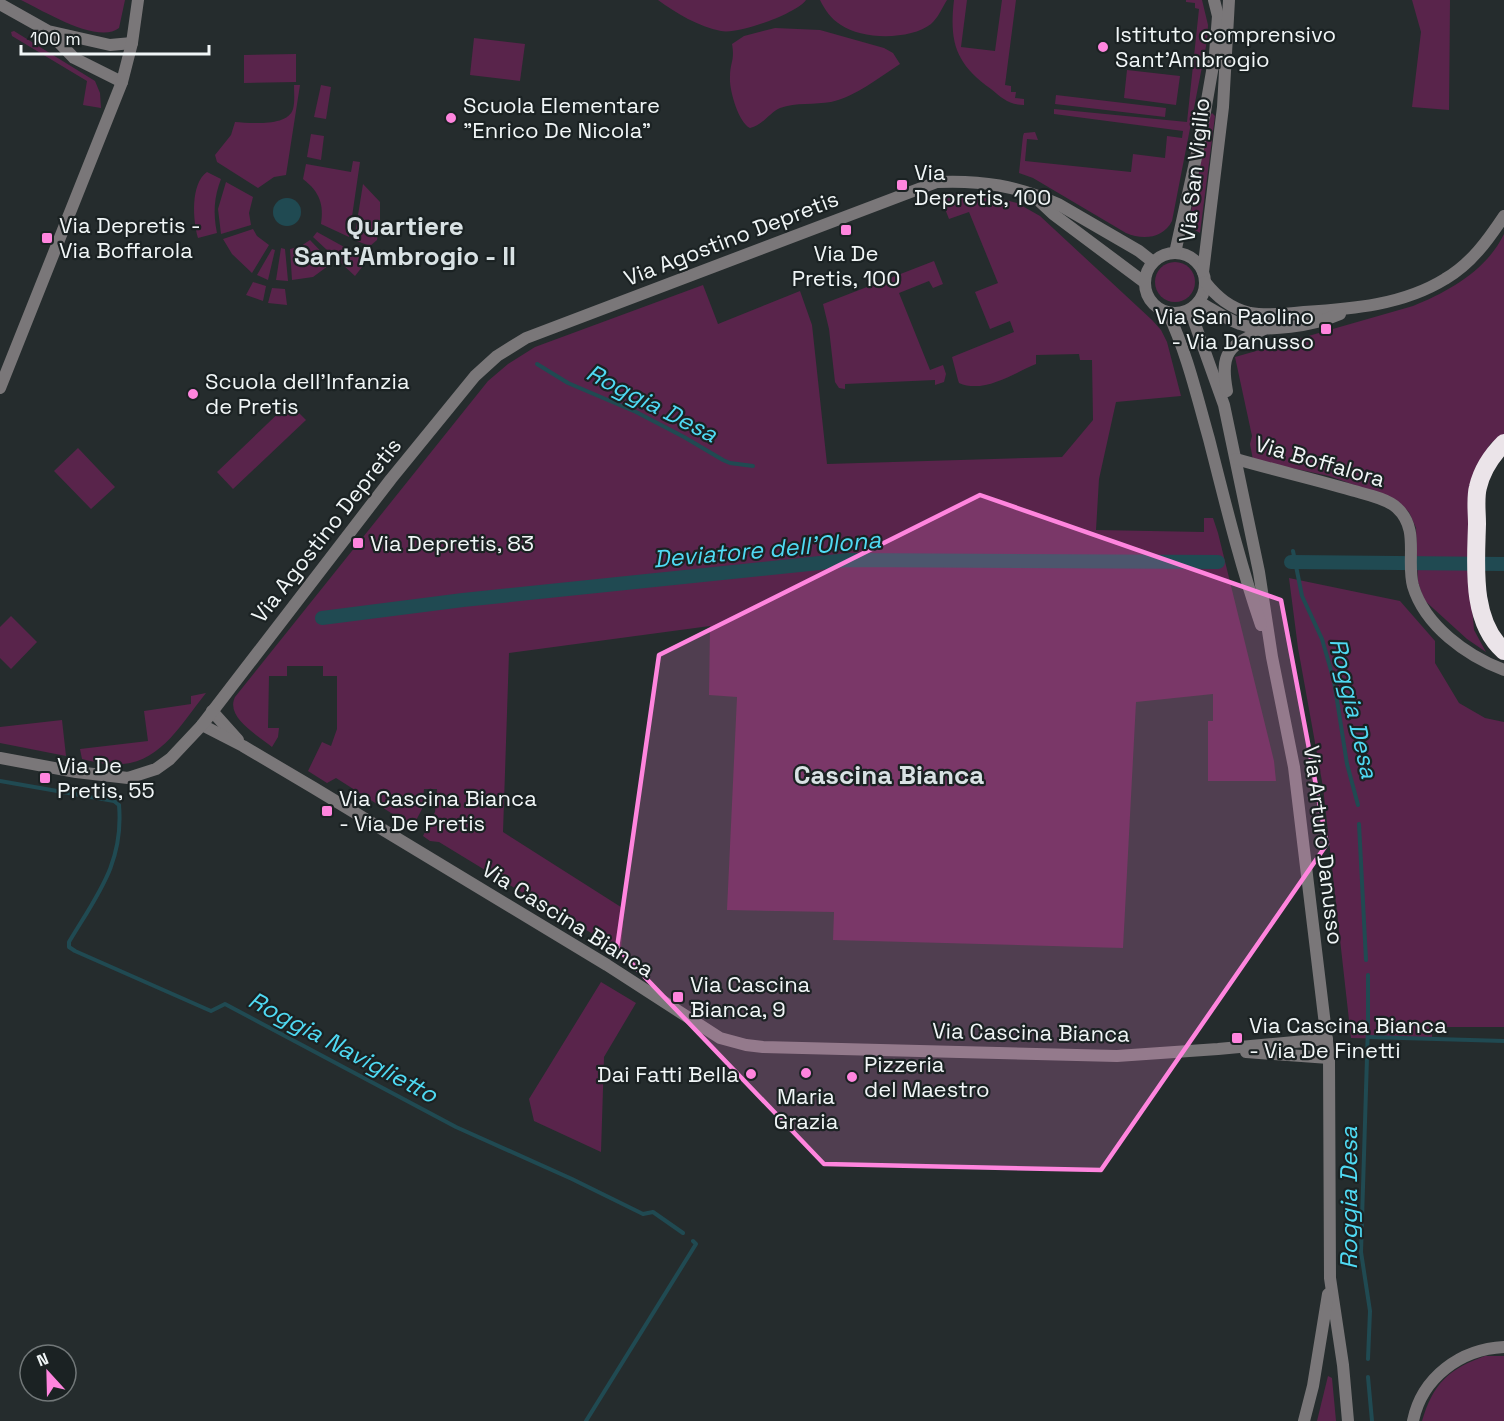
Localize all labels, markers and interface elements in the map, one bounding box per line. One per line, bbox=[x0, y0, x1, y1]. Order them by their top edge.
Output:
scale bar bbox=[21, 18, 208, 56]
place label: Istituto comprensivo Sant'Ambrogio bbox=[1115, 20, 1336, 73]
text: 100 m bbox=[30, 27, 81, 50]
marker: Istituto comprensivo Sant'Ambrogio bbox=[1096, 40, 1110, 54]
place label: Scuola Elementare "Enrico De Nicola" bbox=[463, 91, 660, 144]
street label: Via San Vigilio bbox=[1172, 96, 1216, 244]
marker: Scuola Elementare "Enrico De Nicola" bbox=[444, 111, 458, 125]
place label: Via Depretis, 100 bbox=[914, 158, 1051, 211]
marker: Via Depretis, 100 bbox=[895, 178, 909, 192]
street label: Via Agostino Depretis bbox=[620, 184, 842, 292]
district label: Quartiere Sant'Ambrogio - II bbox=[294, 209, 516, 273]
place label: Via Depretis - Via Boffarola bbox=[59, 211, 201, 264]
marker: Via De Pretis, 100 bbox=[839, 223, 853, 237]
marker: Via Depretis - Via Boffarola bbox=[40, 231, 54, 245]
place label: Via De Pretis, 100 bbox=[792, 239, 900, 292]
place label: Via San Paolino - Via Danusso bbox=[1155, 302, 1314, 355]
marker: Via San Paolino - Via Danusso bbox=[1319, 322, 1333, 336]
water label: Roggia Desa bbox=[581, 357, 723, 449]
place label: Scuola dell’Infanzia de Pretis bbox=[205, 367, 410, 420]
marker: Scuola dell’Infanzia de Pretis bbox=[186, 387, 200, 401]
street label: Via Boffalora bbox=[1252, 429, 1389, 493]
street label: Via Agostino Depretis bbox=[245, 432, 407, 628]
water label: Deviatore dell'Olona bbox=[652, 524, 882, 574]
place label: Via Depretis, 83 bbox=[370, 529, 534, 557]
marker: Via Depretis, 83 bbox=[351, 536, 365, 550]
water label: Roggia Desa bbox=[1323, 635, 1385, 781]
street label: Via Arturo Danusso bbox=[1298, 744, 1350, 946]
place label: Via De Pretis, 55 bbox=[57, 751, 155, 804]
district label: Cascina Bianca bbox=[794, 758, 984, 792]
marker: Via De Pretis, 55 bbox=[38, 771, 52, 785]
place label: Via Cascina Bianca - Via De Pretis bbox=[339, 784, 537, 837]
marker: Via Cascina Bianca - Via De Pretis bbox=[320, 804, 334, 818]
street label: Via Cascina Bianca bbox=[477, 855, 660, 983]
place label: Via Cascina Bianca, 9 bbox=[690, 970, 811, 1023]
water label: Roggia Naviglietto bbox=[243, 984, 444, 1110]
marker: Via Cascina Bianca, 9 bbox=[671, 990, 685, 1004]
place label: Via Cascina Bianca - Via De Finetti bbox=[1249, 1011, 1447, 1064]
street label: Via Cascina Bianca bbox=[932, 1016, 1130, 1048]
marker: Via Cascina Bianca - Via De Finetti bbox=[1230, 1031, 1244, 1045]
place label: Pizzeria del Maestro bbox=[864, 1050, 990, 1103]
place label: Dai Fatti Bella bbox=[597, 1060, 739, 1088]
marker: Maria Grazia bbox=[799, 1066, 813, 1080]
marker: Dai Fatti Bella bbox=[744, 1067, 758, 1081]
marker: Pizzeria del Maestro bbox=[845, 1070, 859, 1084]
place label: Maria Grazia bbox=[774, 1082, 839, 1135]
water label: Roggia Desa bbox=[1333, 1126, 1364, 1270]
north arrow bbox=[18, 1343, 78, 1403]
text: N bbox=[34, 1348, 51, 1371]

